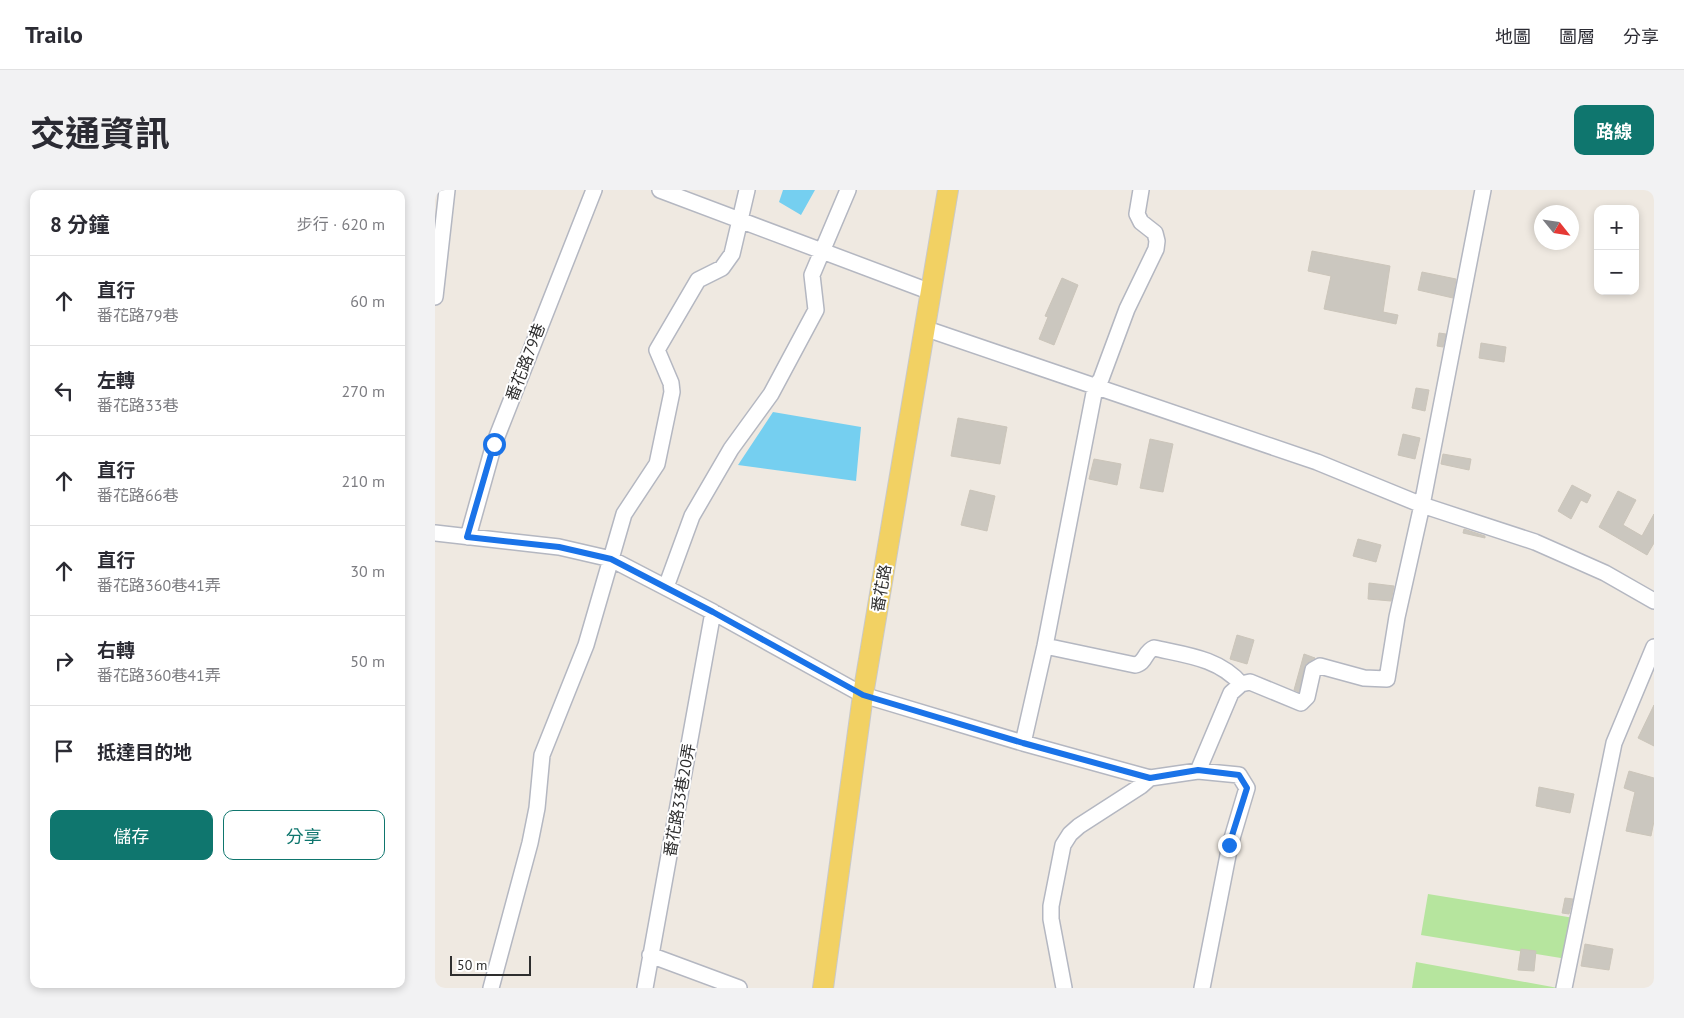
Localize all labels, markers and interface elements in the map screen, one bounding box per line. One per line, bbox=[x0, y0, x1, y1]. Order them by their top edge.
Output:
text: Trailo bbox=[25, 19, 83, 50]
text: 地圖 bbox=[1495, 25, 1531, 48]
text: 圖層 bbox=[1559, 25, 1595, 48]
text: 分享 bbox=[1623, 25, 1659, 48]
button: 路線 bbox=[1574, 105, 1654, 155]
text: 交通資訊 bbox=[30, 110, 170, 156]
north arrow bbox=[1534, 205, 1579, 250]
map controls bbox=[1594, 205, 1639, 295]
button: + bbox=[1594, 205, 1639, 250]
text: 8 分鐘 bbox=[50, 211, 109, 238]
text: 步行 · 620 m bbox=[297, 214, 385, 234]
button: − bbox=[1594, 250, 1639, 295]
text: 直行 bbox=[97, 278, 135, 302]
icon: ahead bbox=[50, 287, 78, 315]
text: 60 m bbox=[350, 291, 385, 311]
text: 番花路79巷 bbox=[97, 305, 178, 325]
street label: 番花路79巷 bbox=[501, 320, 549, 404]
text: 左轉 bbox=[97, 368, 135, 392]
icon: left bbox=[50, 377, 78, 405]
text: 270 m bbox=[342, 381, 385, 401]
text: 番花路33巷 bbox=[97, 395, 178, 415]
route start bbox=[483, 433, 506, 456]
text: 直行 bbox=[97, 458, 135, 482]
icon: ahead bbox=[50, 467, 78, 495]
text: 210 m bbox=[342, 471, 385, 491]
text: 番花路66巷 bbox=[97, 485, 178, 505]
text: 直行 bbox=[97, 548, 135, 572]
icon: ahead bbox=[50, 557, 78, 585]
text: 30 m bbox=[350, 561, 385, 581]
street label: 番花路 bbox=[867, 563, 895, 613]
text: 番花路360巷41弄 bbox=[97, 575, 221, 595]
text: 右轉 bbox=[97, 638, 135, 662]
icon: right bbox=[50, 647, 78, 675]
text: 50 m bbox=[350, 651, 385, 671]
text: 番花路360巷41弄 bbox=[97, 665, 221, 685]
icon: arrive bbox=[50, 737, 78, 765]
text: 抵達目的地 bbox=[97, 740, 192, 764]
street label: 番花路33巷20弄 bbox=[659, 742, 699, 858]
button: 儲存 bbox=[50, 810, 213, 860]
button: 分享 bbox=[223, 810, 385, 860]
route end bbox=[1218, 834, 1241, 857]
scale bar bbox=[450, 953, 531, 976]
text: 50 m bbox=[457, 956, 487, 974]

